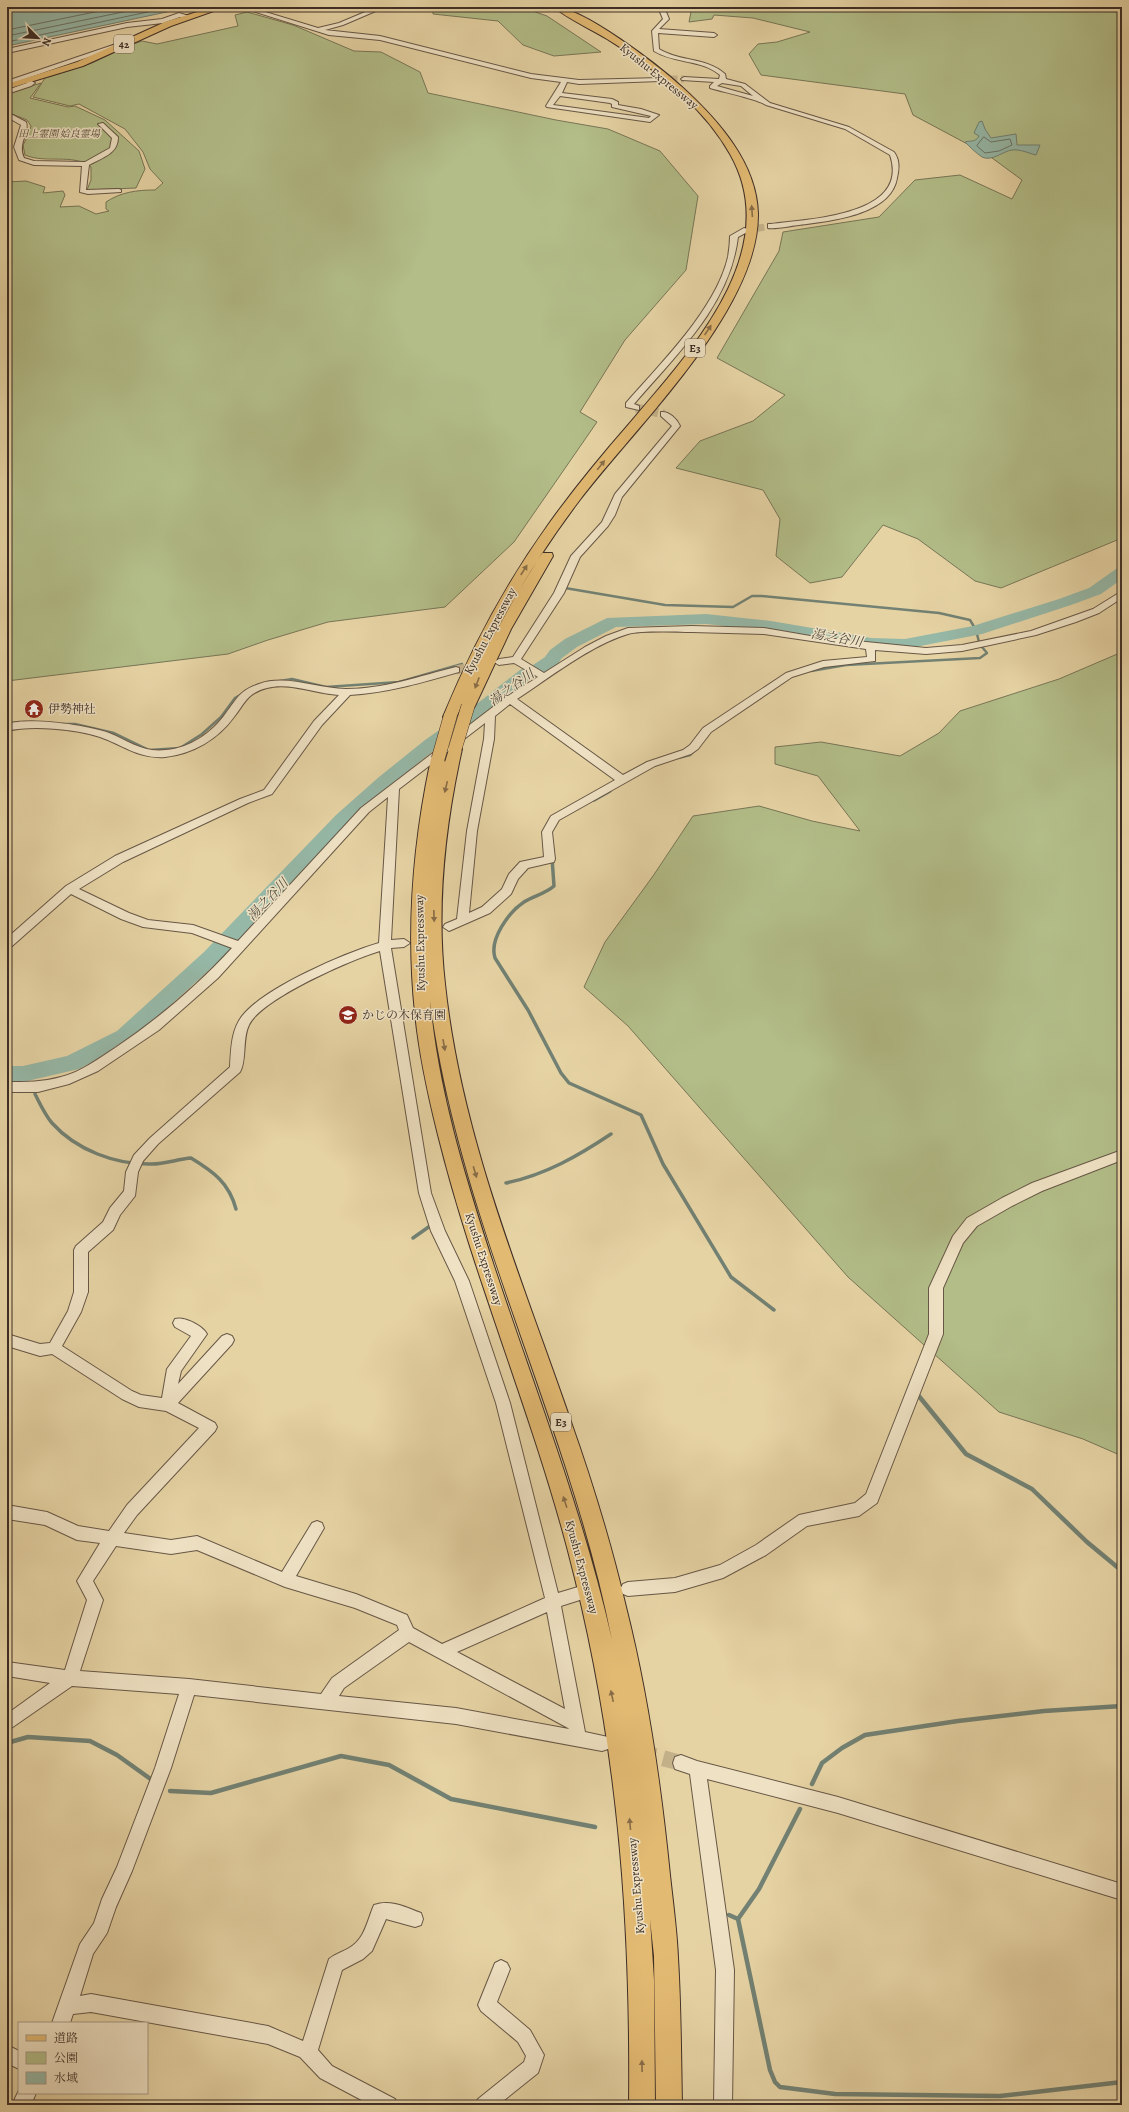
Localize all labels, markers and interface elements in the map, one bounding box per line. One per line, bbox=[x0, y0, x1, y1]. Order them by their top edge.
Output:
north arrow bbox=[18, 18, 58, 58]
text: N bbox=[38, 35, 55, 49]
road number: 42 bbox=[114, 35, 134, 53]
street label: Kyushu Expressway bbox=[616, 39, 702, 113]
park label: 田上霊園 姶良霊場 bbox=[18, 127, 101, 140]
one-way arrow bbox=[749, 205, 756, 217]
one-way arrow bbox=[704, 325, 712, 335]
road number: E3 bbox=[685, 339, 705, 357]
one-way arrow bbox=[596, 459, 605, 470]
one-way arrow bbox=[520, 565, 528, 575]
street label: Kyushu Expressway bbox=[460, 584, 520, 677]
water label: 湯之谷川 bbox=[810, 625, 866, 651]
water label: 湯之谷川 bbox=[485, 664, 539, 710]
one-way arrow bbox=[474, 677, 480, 689]
temple icon: 伊勢神社 bbox=[23, 698, 45, 720]
place label: 伊勢神社 bbox=[48, 701, 96, 717]
one-way arrow bbox=[443, 781, 449, 793]
water label: 湯之谷川 bbox=[243, 873, 293, 924]
street label: Kyushu Expressway bbox=[411, 894, 429, 991]
one-way arrow bbox=[430, 910, 437, 922]
school or university icon: かじの木保育園 bbox=[337, 1004, 359, 1026]
place label: かじの木保育園 bbox=[362, 1007, 446, 1023]
one-way arrow bbox=[442, 1039, 448, 1051]
one-way arrow bbox=[472, 1166, 478, 1178]
street label: Kyushu Expressway bbox=[461, 1211, 507, 1308]
road number: E3 bbox=[551, 1413, 571, 1431]
one-way arrow bbox=[562, 1495, 568, 1507]
street label: Kyushu Expressway bbox=[562, 1518, 602, 1616]
one-way arrow bbox=[608, 1690, 614, 1702]
one-way arrow bbox=[627, 1818, 634, 1830]
street label: Kyushu Expressway bbox=[624, 1836, 648, 1935]
legend bbox=[18, 2022, 148, 2094]
text: 道路 bbox=[54, 2030, 78, 2046]
text: 公園 bbox=[54, 2050, 78, 2066]
one-way arrow bbox=[639, 2059, 645, 2072]
text: 水域 bbox=[54, 2070, 78, 2086]

